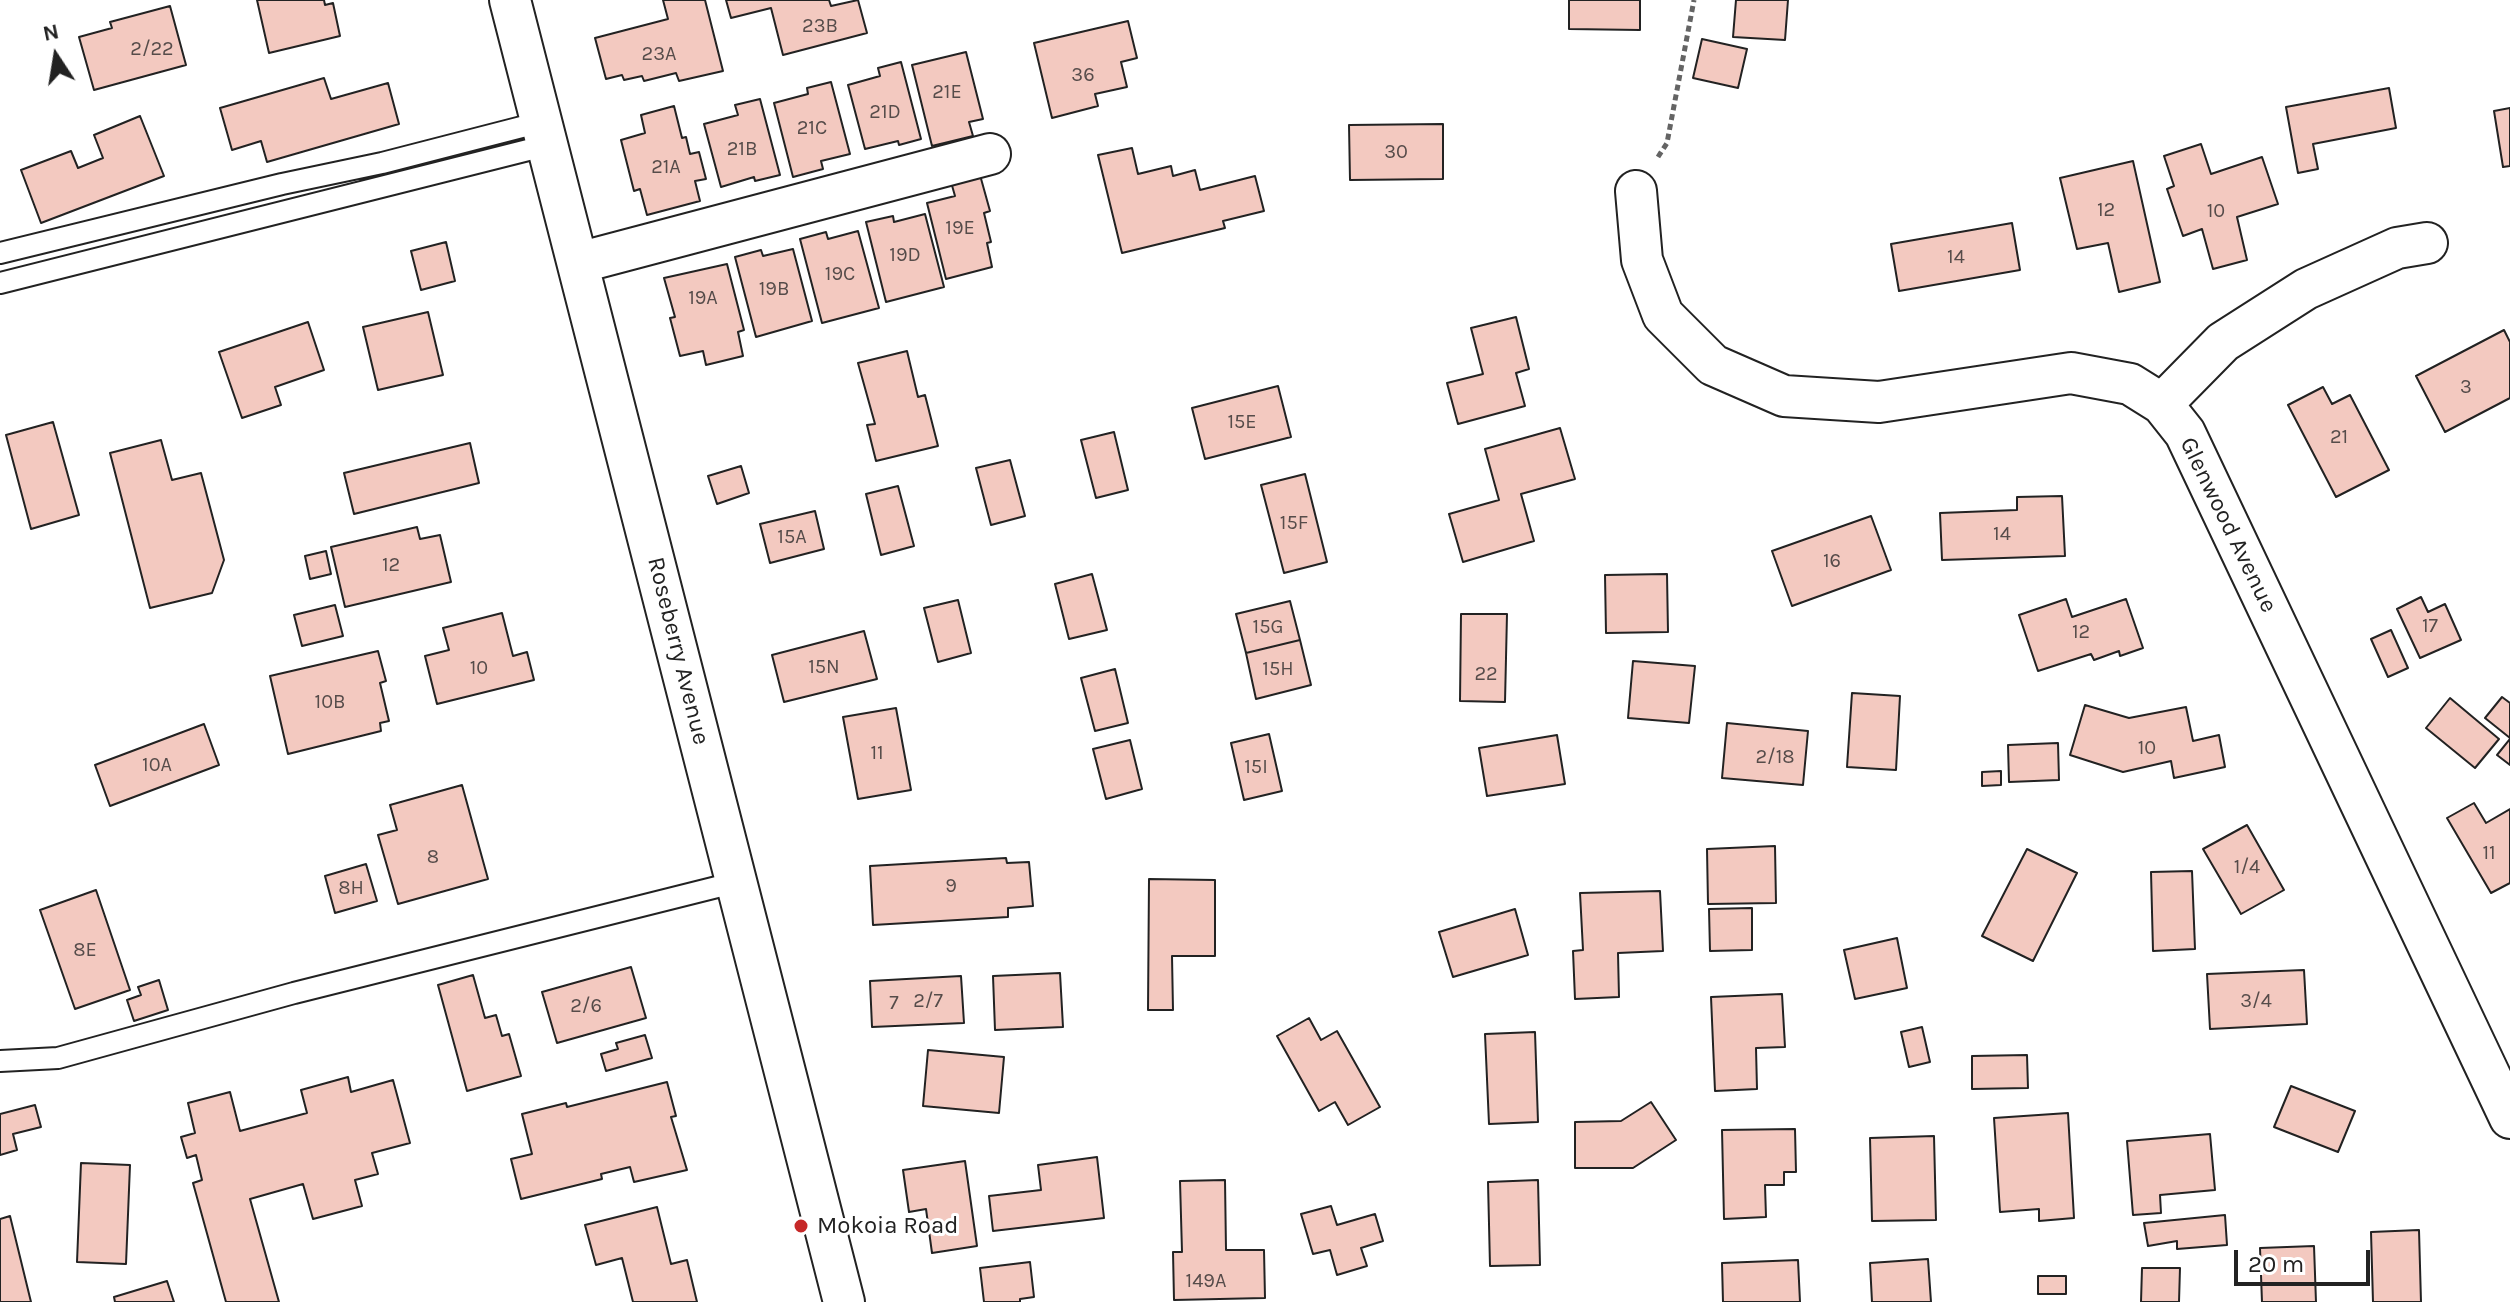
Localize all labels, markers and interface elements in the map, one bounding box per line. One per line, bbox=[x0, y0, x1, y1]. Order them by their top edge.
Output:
house number: 23B bbox=[802, 14, 838, 38]
north arrow bbox=[16, 16, 96, 96]
text: N bbox=[41, 18, 61, 47]
house number: 2/22 bbox=[130, 37, 174, 61]
house number: 23A bbox=[642, 42, 676, 66]
house number: 36 bbox=[1071, 63, 1095, 87]
house number: 21E bbox=[932, 80, 962, 104]
house number: 21D bbox=[869, 100, 901, 124]
house number: 21C bbox=[797, 116, 827, 140]
house number: 21B bbox=[727, 137, 757, 161]
house number: 30 bbox=[1384, 140, 1408, 164]
house number: 21A bbox=[651, 155, 681, 179]
house number: 12 bbox=[2097, 198, 2115, 222]
house number: 10 bbox=[2207, 199, 2225, 223]
house number: 19E bbox=[945, 216, 975, 240]
house number: 19D bbox=[889, 243, 921, 267]
house number: 14 bbox=[1947, 245, 1965, 269]
house number: 19C bbox=[825, 262, 855, 286]
house number: 19B bbox=[759, 277, 789, 301]
house number: 19A bbox=[688, 286, 718, 310]
house number: 3 bbox=[2460, 375, 2472, 399]
house number: 15E bbox=[1227, 410, 1257, 434]
house number: 21 bbox=[2330, 425, 2348, 449]
street label: Glenwood Avenue bbox=[2173, 433, 2283, 617]
house number: 15F bbox=[1280, 511, 1308, 535]
house number: 14 bbox=[1993, 522, 2011, 546]
house number: 15A bbox=[777, 525, 807, 549]
house number: 16 bbox=[1823, 549, 1841, 573]
house number: 12 bbox=[382, 553, 400, 577]
street label: Roseberry Avenue bbox=[641, 554, 715, 748]
house number: 17 bbox=[2422, 614, 2438, 638]
house number: 15G bbox=[1253, 615, 1283, 639]
house number: 12 bbox=[2072, 620, 2090, 644]
house number: 15N bbox=[808, 655, 840, 679]
house number: 10 bbox=[470, 656, 488, 680]
house number: 15H bbox=[1262, 657, 1294, 681]
house number: 22 bbox=[1474, 662, 1498, 686]
house number: 10B bbox=[315, 690, 345, 714]
house number: 10 bbox=[2138, 736, 2156, 760]
house number: 11 bbox=[870, 741, 884, 765]
house number: 2/18 bbox=[1755, 745, 1795, 769]
house number: 10A bbox=[142, 753, 172, 777]
house number: 15I bbox=[1244, 755, 1268, 779]
house number: 11 bbox=[2482, 841, 2496, 865]
house number: 8 bbox=[427, 845, 439, 869]
house number: 1/4 bbox=[2234, 855, 2260, 879]
house number: 9 bbox=[945, 874, 957, 898]
house number: 8H bbox=[338, 876, 364, 900]
house number: 8E bbox=[73, 938, 97, 962]
house number: 2/7 bbox=[913, 989, 943, 1013]
house number: 3/4 bbox=[2240, 989, 2272, 1013]
house number: 7 bbox=[889, 991, 899, 1015]
house number: 2/6 bbox=[570, 994, 602, 1018]
place label: Mokoia Road bbox=[817, 1212, 958, 1240]
marker: Mokoia Road bbox=[792, 1217, 810, 1235]
scale bar bbox=[2238, 1234, 2374, 1284]
text: 20 m bbox=[2248, 1250, 2304, 1278]
house number: 149A bbox=[1186, 1269, 1226, 1293]

